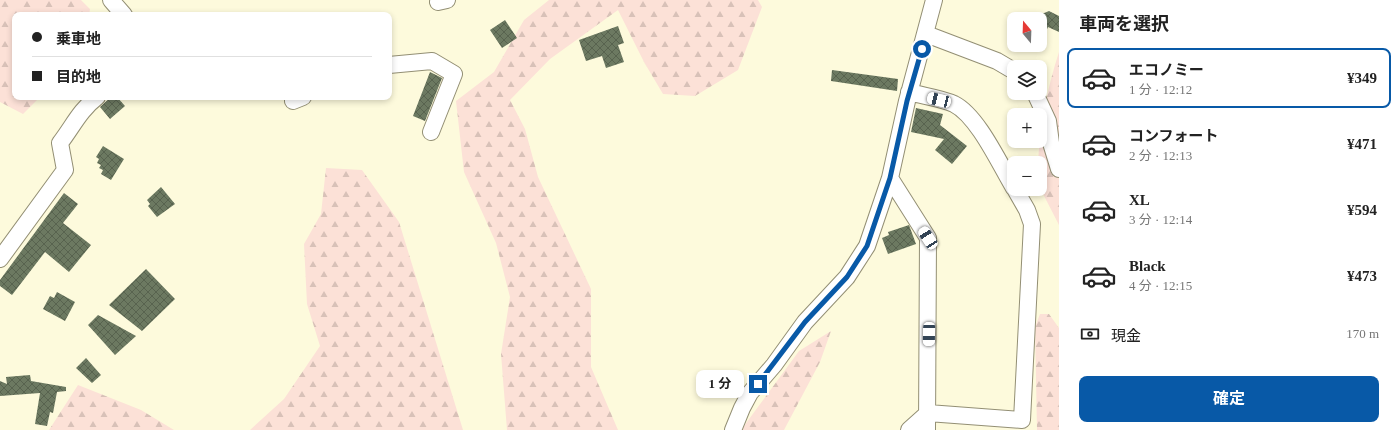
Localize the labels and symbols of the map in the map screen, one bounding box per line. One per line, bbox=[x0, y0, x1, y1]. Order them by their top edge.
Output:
north arrow bbox=[1007, 12, 1047, 52]
route start bbox=[913, 40, 931, 58]
car bbox=[926, 91, 952, 109]
car bbox=[916, 225, 940, 251]
car bbox=[923, 322, 935, 346]
callout: 1 分 bbox=[696, 370, 744, 398]
route end bbox=[749, 375, 767, 393]

